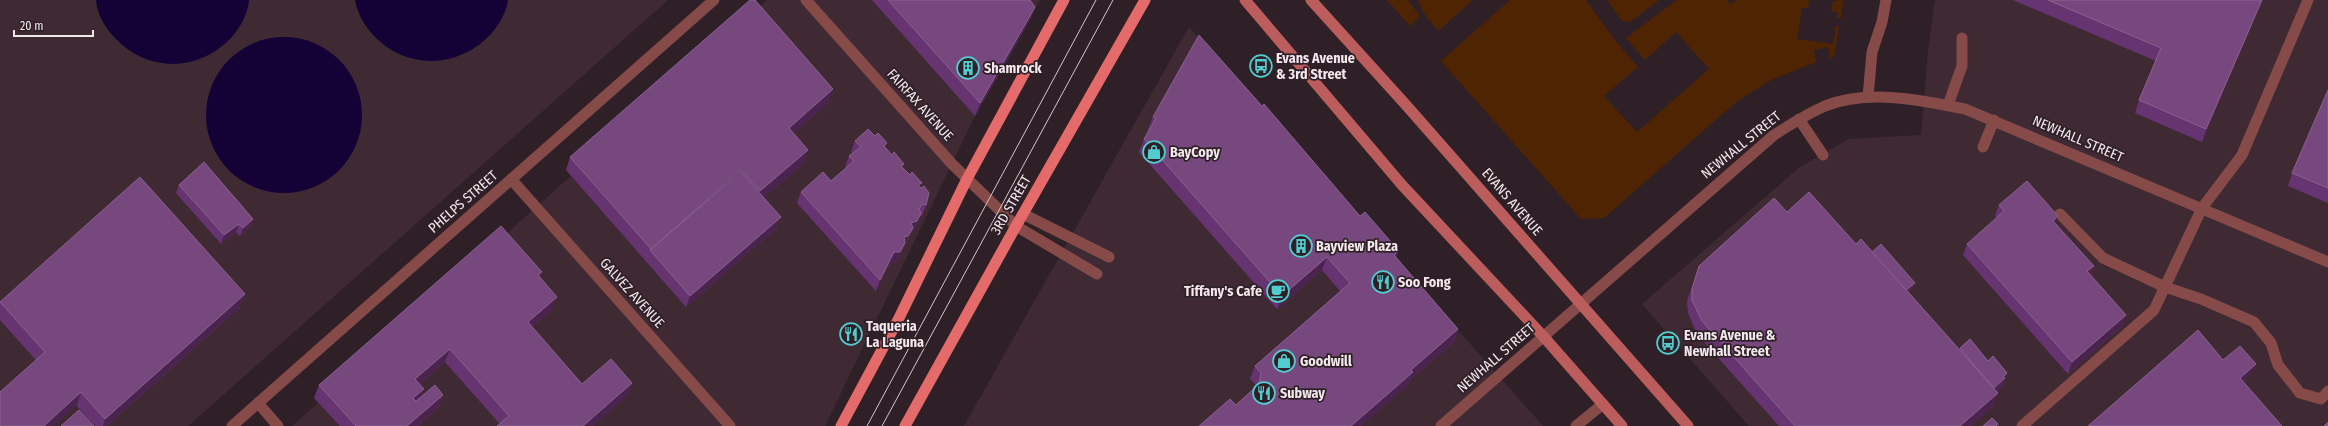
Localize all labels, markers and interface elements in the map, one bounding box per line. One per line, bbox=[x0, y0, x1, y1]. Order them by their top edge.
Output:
scale bar bbox=[14, 12, 93, 38]
text: 20 m bbox=[20, 19, 44, 33]
place label: Evans Avenue & 3rd Street bbox=[1276, 50, 1355, 83]
bus stop icon: Evans Avenue & 3rd Street bbox=[1248, 53, 1274, 79]
building icon: Shamrock bbox=[955, 55, 981, 81]
place label: Shamrock bbox=[984, 60, 1043, 77]
street label: FAIRFAX AVENUE bbox=[883, 65, 957, 145]
street label: NEWHALL STREET bbox=[1698, 107, 1785, 182]
street label: NEWHALL STREET bbox=[2030, 112, 2127, 166]
shop icon: BayCopy bbox=[1141, 139, 1167, 165]
place label: BayCopy bbox=[1170, 144, 1220, 161]
street label: EVANS AVENUE bbox=[1478, 165, 1546, 240]
street label: PHELPS STREET bbox=[425, 167, 502, 237]
street label: 3RD STREET bbox=[987, 172, 1035, 238]
building icon: Bayview Plaza bbox=[1288, 233, 1314, 259]
place label: Bayview Plaza bbox=[1316, 238, 1398, 255]
street label: GALVEZ AVENUE bbox=[596, 255, 668, 332]
restaurant icon: Soo Fong bbox=[1370, 269, 1396, 295]
place label: Soo Fong bbox=[1398, 274, 1451, 291]
cafe icon: Tiffany's Cafe bbox=[1265, 278, 1291, 304]
place label: Tiffany's Cafe bbox=[1184, 283, 1262, 300]
place label: Taqueria La Laguna bbox=[866, 318, 924, 351]
street label: NEWHALL STREET bbox=[1454, 319, 1539, 396]
restaurant icon: Taqueria La Laguna bbox=[838, 321, 864, 347]
place label: Evans Avenue & Newhall Street bbox=[1684, 327, 1776, 360]
bus stop icon: Evans Avenue & Newhall Street bbox=[1655, 330, 1681, 356]
shop icon: Goodwill bbox=[1271, 348, 1297, 374]
place label: Goodwill bbox=[1300, 353, 1352, 370]
restaurant icon: Subway bbox=[1251, 380, 1277, 406]
place label: Subway bbox=[1280, 385, 1325, 402]

